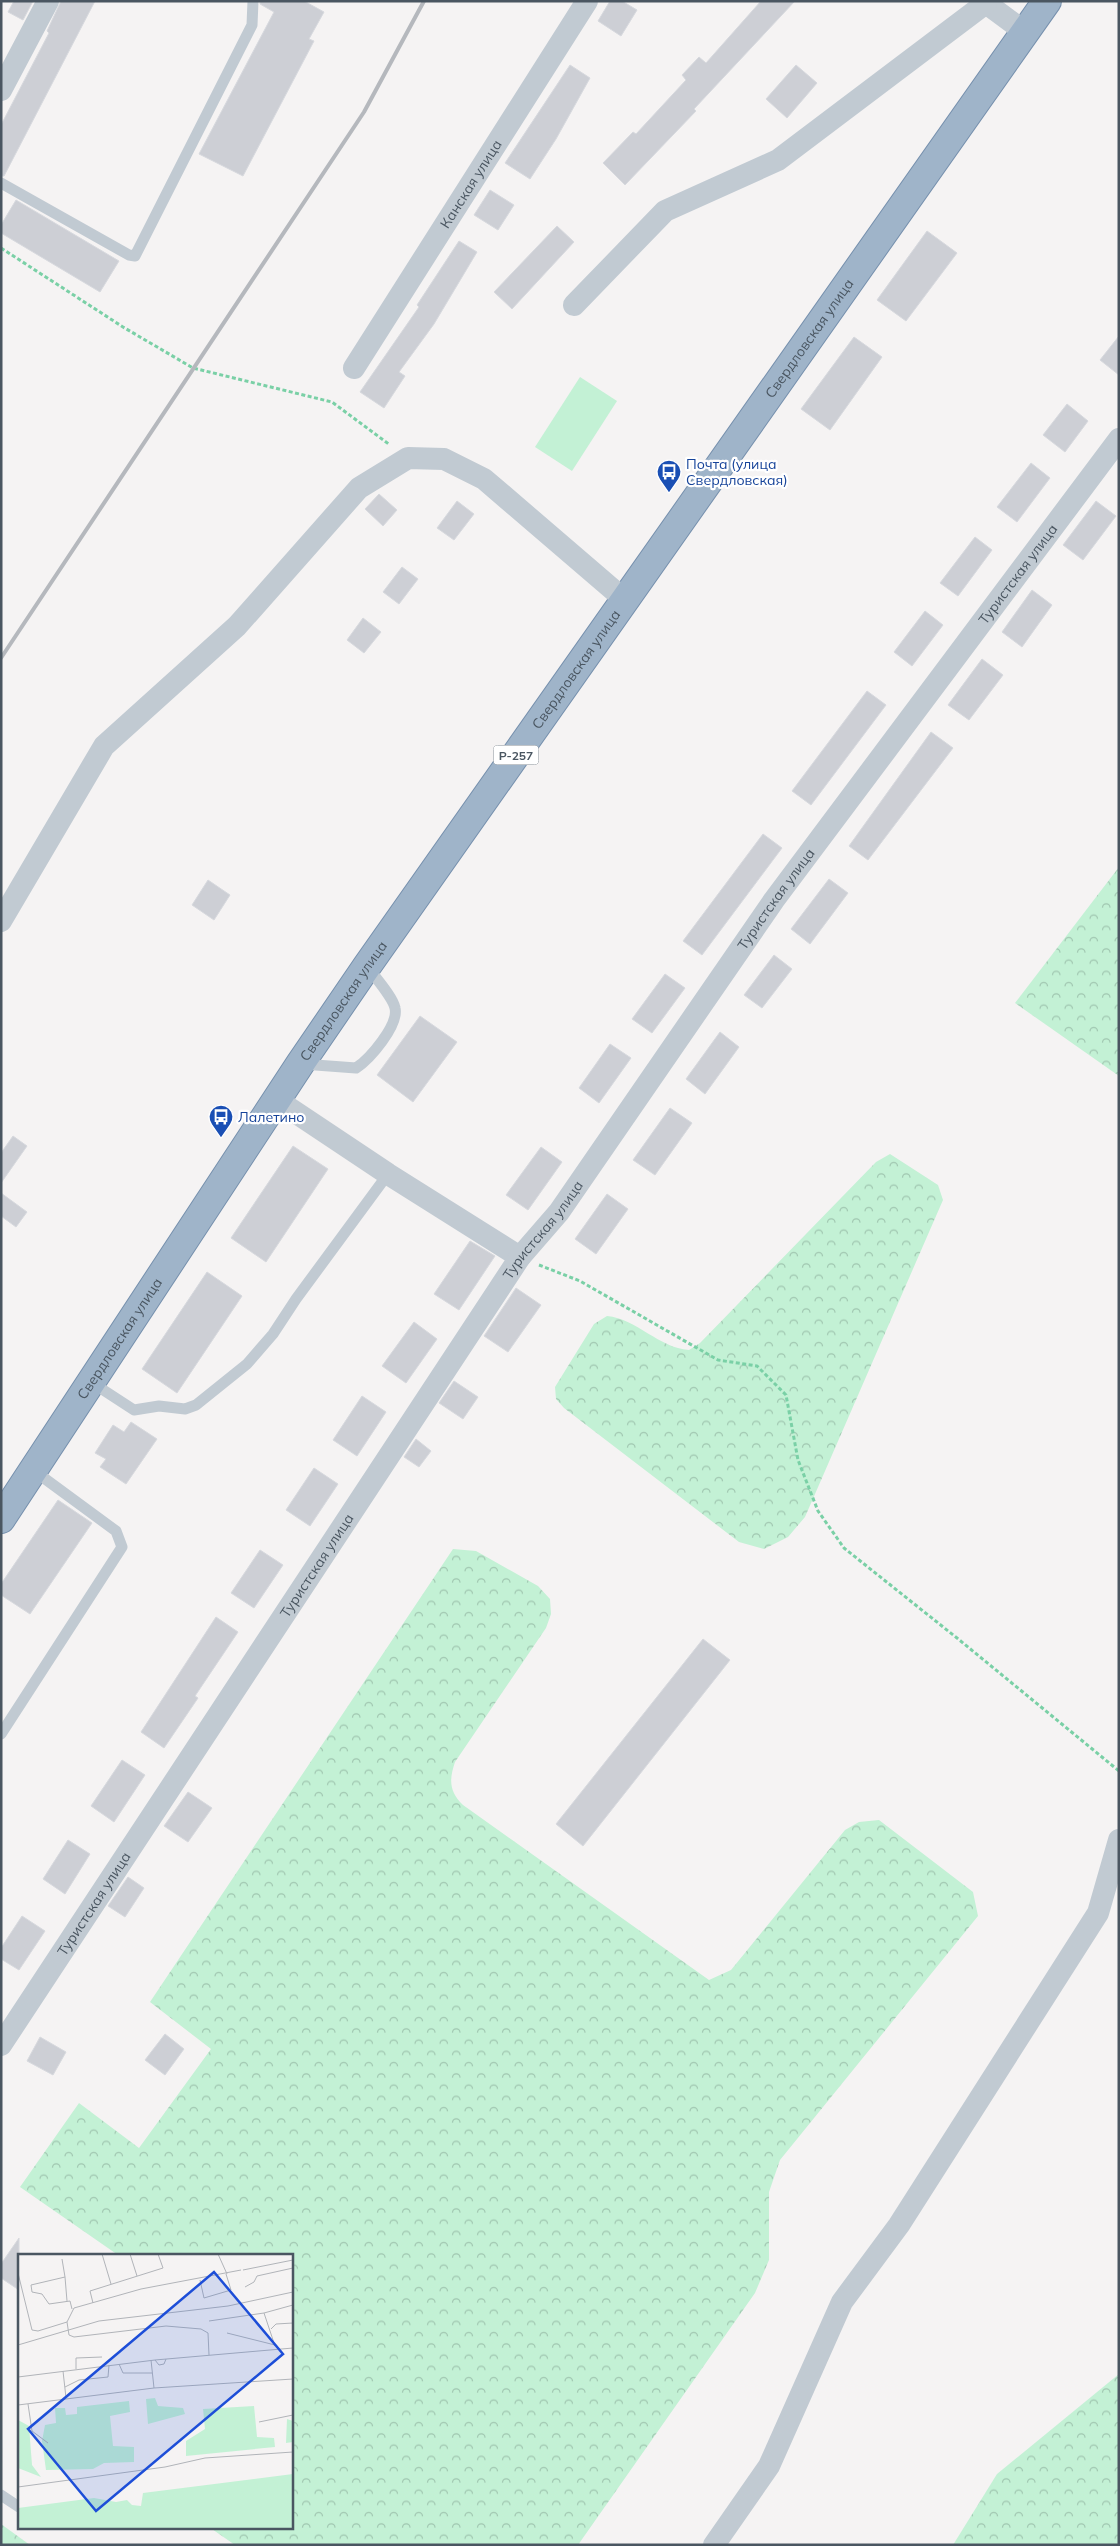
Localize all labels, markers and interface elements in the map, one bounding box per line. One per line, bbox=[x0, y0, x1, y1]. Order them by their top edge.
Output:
street label: Канская улица bbox=[436, 136, 506, 232]
street label: Свердловская улица bbox=[761, 275, 857, 401]
place label: Почта (улица Свердловская) bbox=[686, 455, 788, 489]
bus stop icon: Почта (улица Свердловская) bbox=[656, 459, 682, 493]
street label: Туристская улица bbox=[974, 520, 1061, 628]
street label: Свердловская улица bbox=[528, 606, 624, 733]
road number: Р-257 bbox=[494, 746, 538, 764]
street label: Туристская улица bbox=[733, 845, 819, 953]
street label: Свердловская улица bbox=[296, 937, 391, 1064]
bus stop icon: Лалетино bbox=[208, 1104, 234, 1138]
place label: Лалетино bbox=[238, 1108, 304, 1126]
street label: Туристская улица bbox=[499, 1177, 587, 1283]
street label: Свердловская улица bbox=[73, 1274, 166, 1403]
street label: Туристская улица bbox=[276, 1510, 357, 1621]
street label: Туристская улица bbox=[53, 1849, 135, 1959]
inset map bbox=[18, 2254, 292, 2528]

